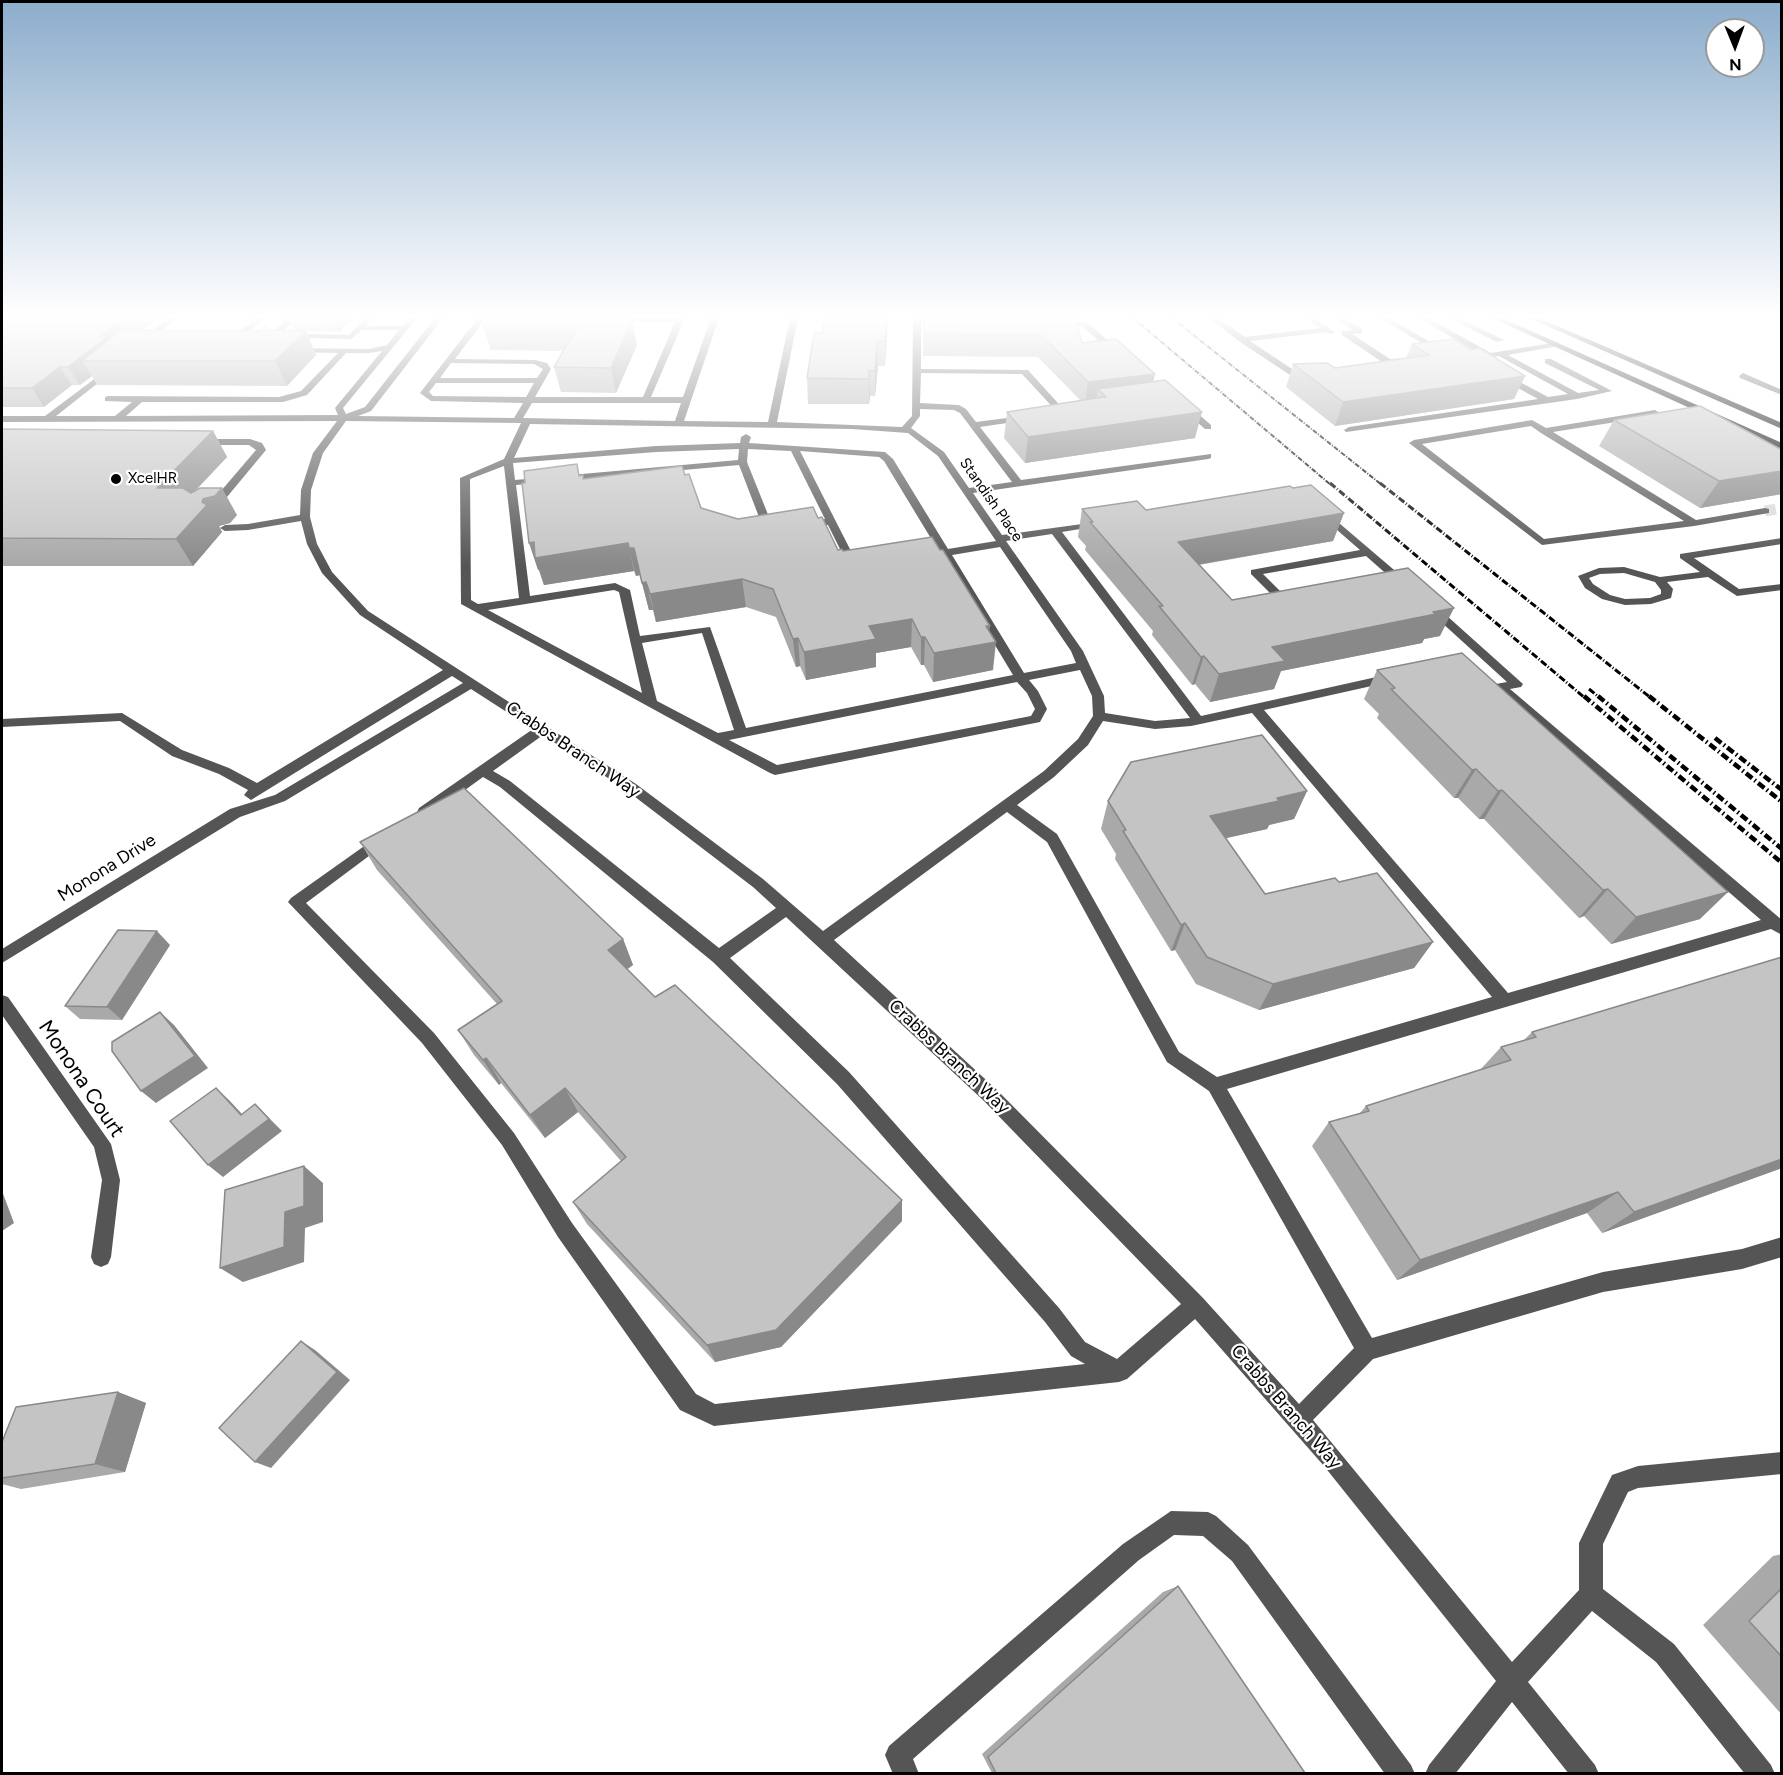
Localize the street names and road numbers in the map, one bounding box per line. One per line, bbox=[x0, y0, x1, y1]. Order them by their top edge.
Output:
street label: Standish Place bbox=[955, 455, 1027, 545]
street label: Crabbs Branch Way bbox=[502, 697, 644, 803]
street label: Monona Drive bbox=[54, 829, 160, 907]
street label: Crabbs Branch Way bbox=[884, 995, 1014, 1119]
street label: Monona Court bbox=[33, 1016, 129, 1142]
street label: Crabbs Branch Way bbox=[1226, 1340, 1346, 1474]

